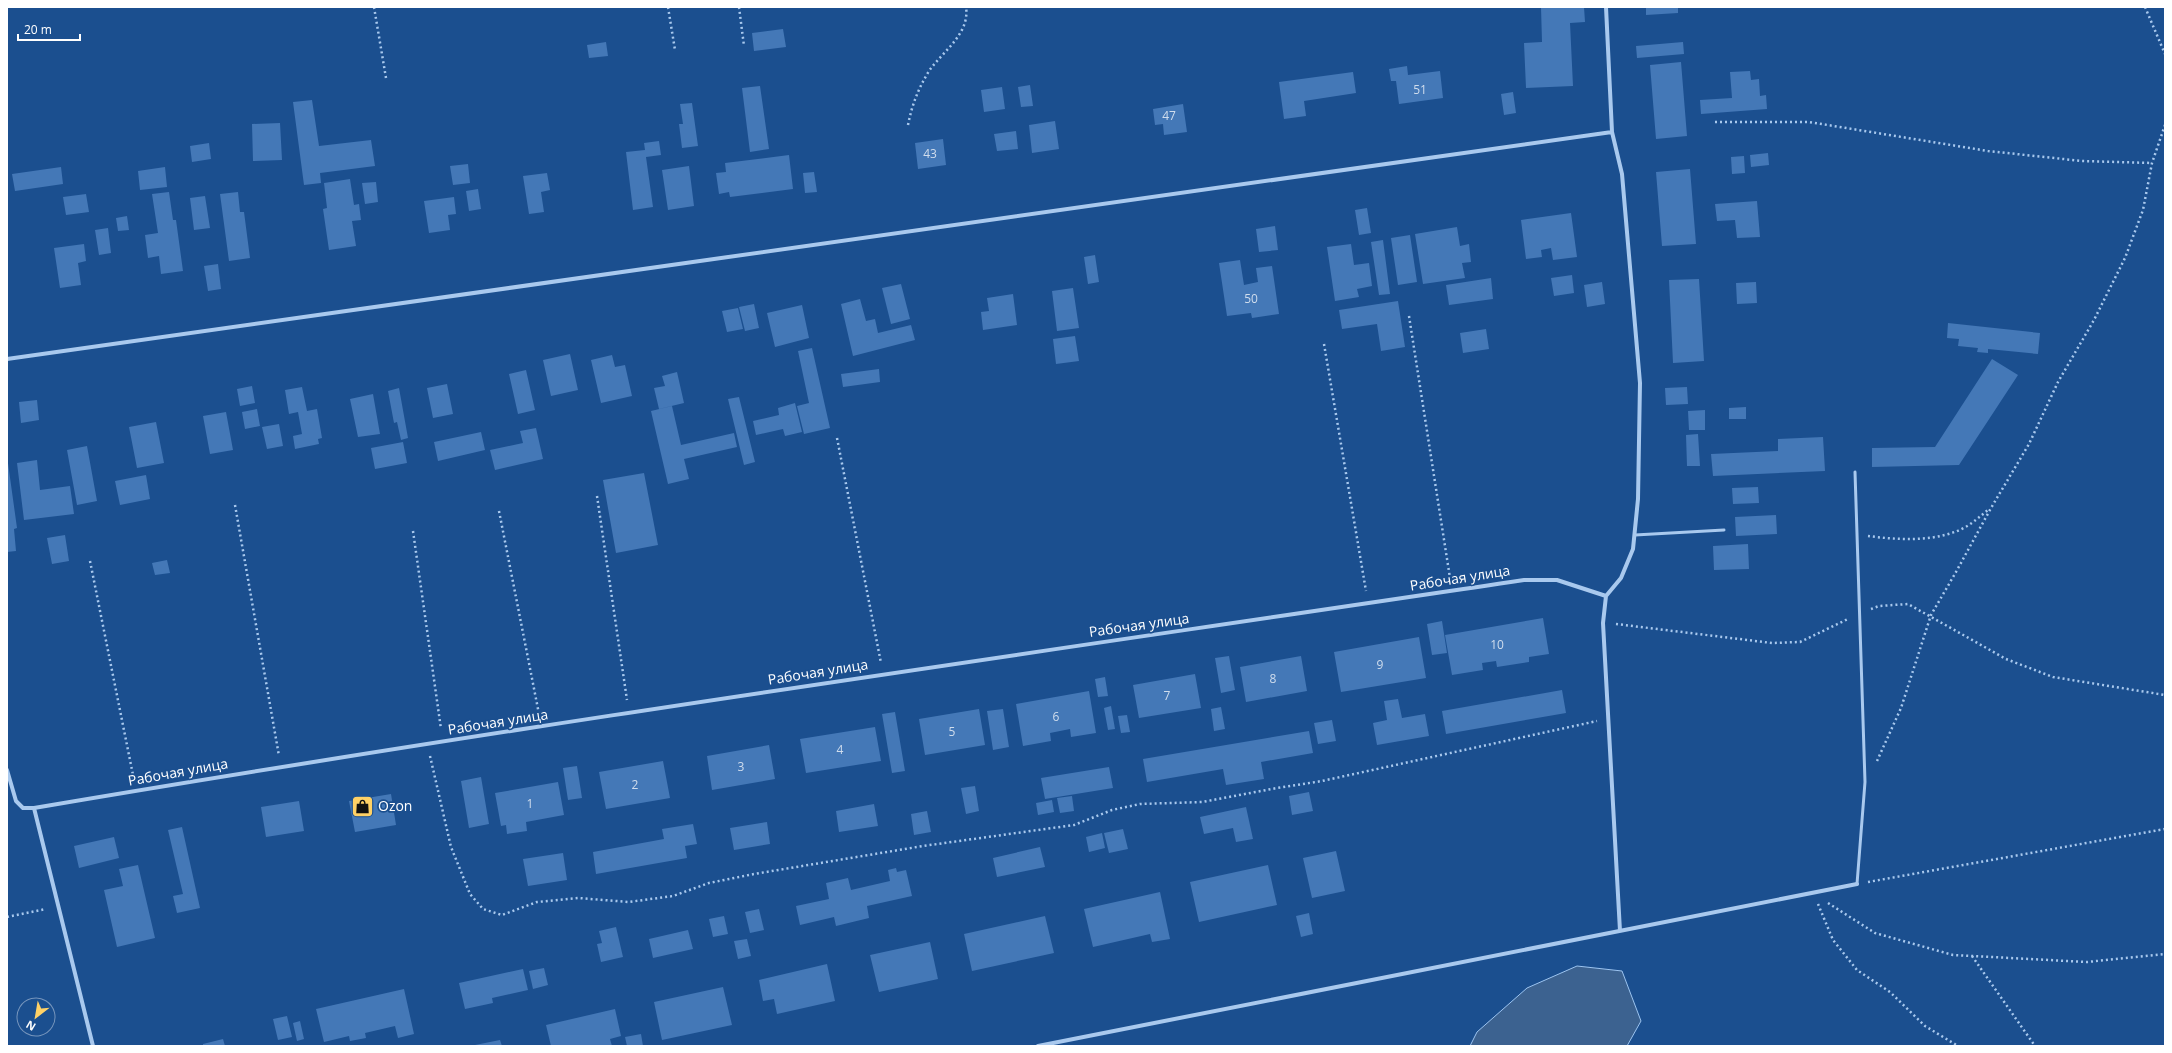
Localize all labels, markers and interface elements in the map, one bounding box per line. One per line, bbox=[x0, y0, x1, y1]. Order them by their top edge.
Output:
scale bar bbox=[18, 16, 80, 42]
text: 20 m bbox=[24, 21, 52, 38]
house number: 51 bbox=[1413, 81, 1427, 98]
house number: 47 bbox=[1162, 107, 1176, 124]
house number: 43 bbox=[923, 145, 937, 162]
house number: 50 bbox=[1244, 290, 1258, 307]
street label: Рабочая улица bbox=[1409, 560, 1511, 595]
street label: Рабочая улица bbox=[1088, 608, 1190, 641]
house number: 10 bbox=[1490, 636, 1504, 653]
street label: Рабочая улица bbox=[767, 654, 869, 689]
house number: 9 bbox=[1377, 656, 1384, 673]
house number: 8 bbox=[1270, 670, 1277, 687]
house number: 7 bbox=[1164, 687, 1171, 704]
street label: Рабочая улица bbox=[447, 704, 549, 739]
house number: 6 bbox=[1053, 708, 1060, 725]
house number: 5 bbox=[949, 723, 956, 740]
house number: 4 bbox=[837, 741, 844, 758]
street label: Рабочая улица bbox=[126, 753, 229, 790]
house number: 3 bbox=[738, 758, 745, 775]
house number: 2 bbox=[632, 776, 639, 793]
shop icon: Ozon bbox=[350, 793, 376, 819]
house number: 1 bbox=[527, 795, 533, 812]
place label: Ozon bbox=[378, 796, 412, 815]
north arrow bbox=[16, 997, 56, 1037]
text: N bbox=[23, 1017, 38, 1035]

